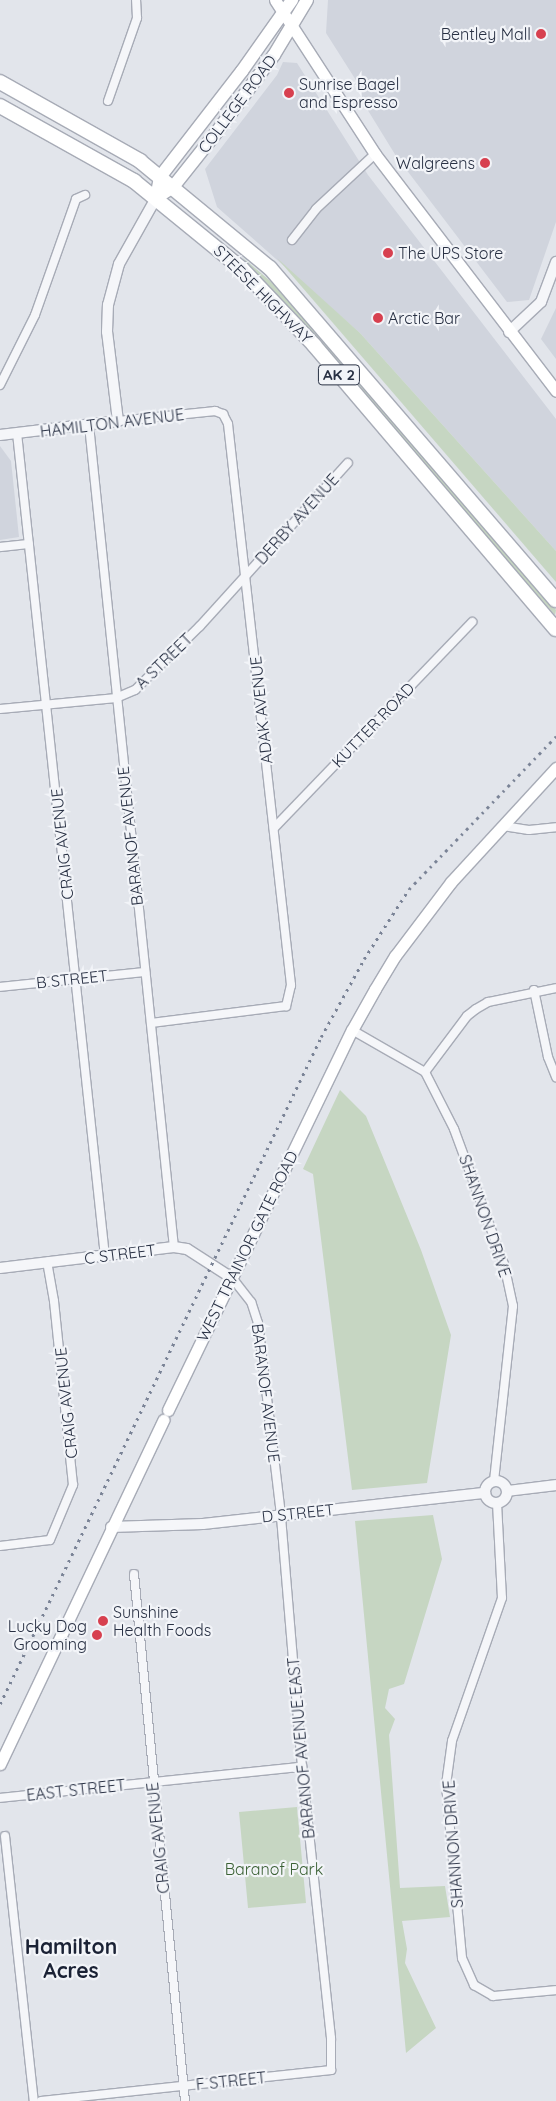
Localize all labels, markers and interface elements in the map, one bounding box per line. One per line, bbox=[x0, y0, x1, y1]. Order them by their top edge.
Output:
place label: Bentley Mall bbox=[441, 24, 531, 44]
marker: Bentley Mall bbox=[535, 28, 547, 40]
street label: COLLEGE ROAD bbox=[194, 51, 280, 157]
place label: Sunrise Bagel and Espresso bbox=[299, 74, 399, 112]
marker: Sunrise Bagel and Espresso bbox=[283, 87, 295, 99]
place label: Walgreens bbox=[396, 153, 475, 173]
marker: Walgreens bbox=[479, 157, 491, 169]
street label: STEESE HIGHWAY bbox=[210, 241, 316, 347]
place label: The UPS Store bbox=[398, 243, 503, 263]
marker: The UPS Store bbox=[382, 247, 394, 259]
place label: Arctic Bar bbox=[388, 308, 460, 328]
marker: Arctic Bar bbox=[372, 312, 384, 324]
road number: AK 2 bbox=[318, 362, 360, 388]
street label: HAMILTON AVENUE bbox=[39, 405, 185, 441]
street label: DERBY AVENUE bbox=[251, 470, 343, 568]
street label: A STREET bbox=[131, 629, 197, 693]
street label: ADAK AVENUE bbox=[246, 655, 276, 765]
street label: KUTTER ROAD bbox=[328, 679, 418, 771]
street label: BARANOF AVENUE bbox=[113, 765, 147, 907]
street label: CRAIG AVENUE bbox=[47, 787, 77, 901]
street label: B STREET bbox=[35, 966, 109, 992]
street label: WEST TRAINOR GATE ROAD bbox=[192, 1148, 302, 1344]
street label: SHANNON DRIVE bbox=[455, 1152, 515, 1280]
street label: C STREET bbox=[83, 1240, 157, 1268]
street label: BARANOF AVENUE bbox=[248, 1322, 284, 1464]
street label: CRAIG AVENUE bbox=[51, 1346, 81, 1460]
street label: D STREET bbox=[261, 1500, 335, 1526]
place label: Sunshine Health Foods bbox=[113, 1602, 211, 1640]
marker: Sunshine Health Foods bbox=[97, 1615, 109, 1627]
place label: Lucky Dog Grooming bbox=[8, 1616, 87, 1654]
marker: Lucky Dog Grooming bbox=[91, 1629, 103, 1641]
street label: BARANOF AVENUE EAST bbox=[283, 1656, 319, 1840]
street label: EAST STREET bbox=[25, 1775, 127, 1805]
street label: SHANNON DRIVE bbox=[439, 1779, 467, 1909]
street label: CRAIG AVENUE bbox=[143, 1781, 173, 1895]
park label: Baranof Park bbox=[225, 1859, 323, 1879]
district label: Hamilton Acres bbox=[25, 1933, 117, 1983]
street label: F STREET bbox=[195, 2068, 267, 2094]

